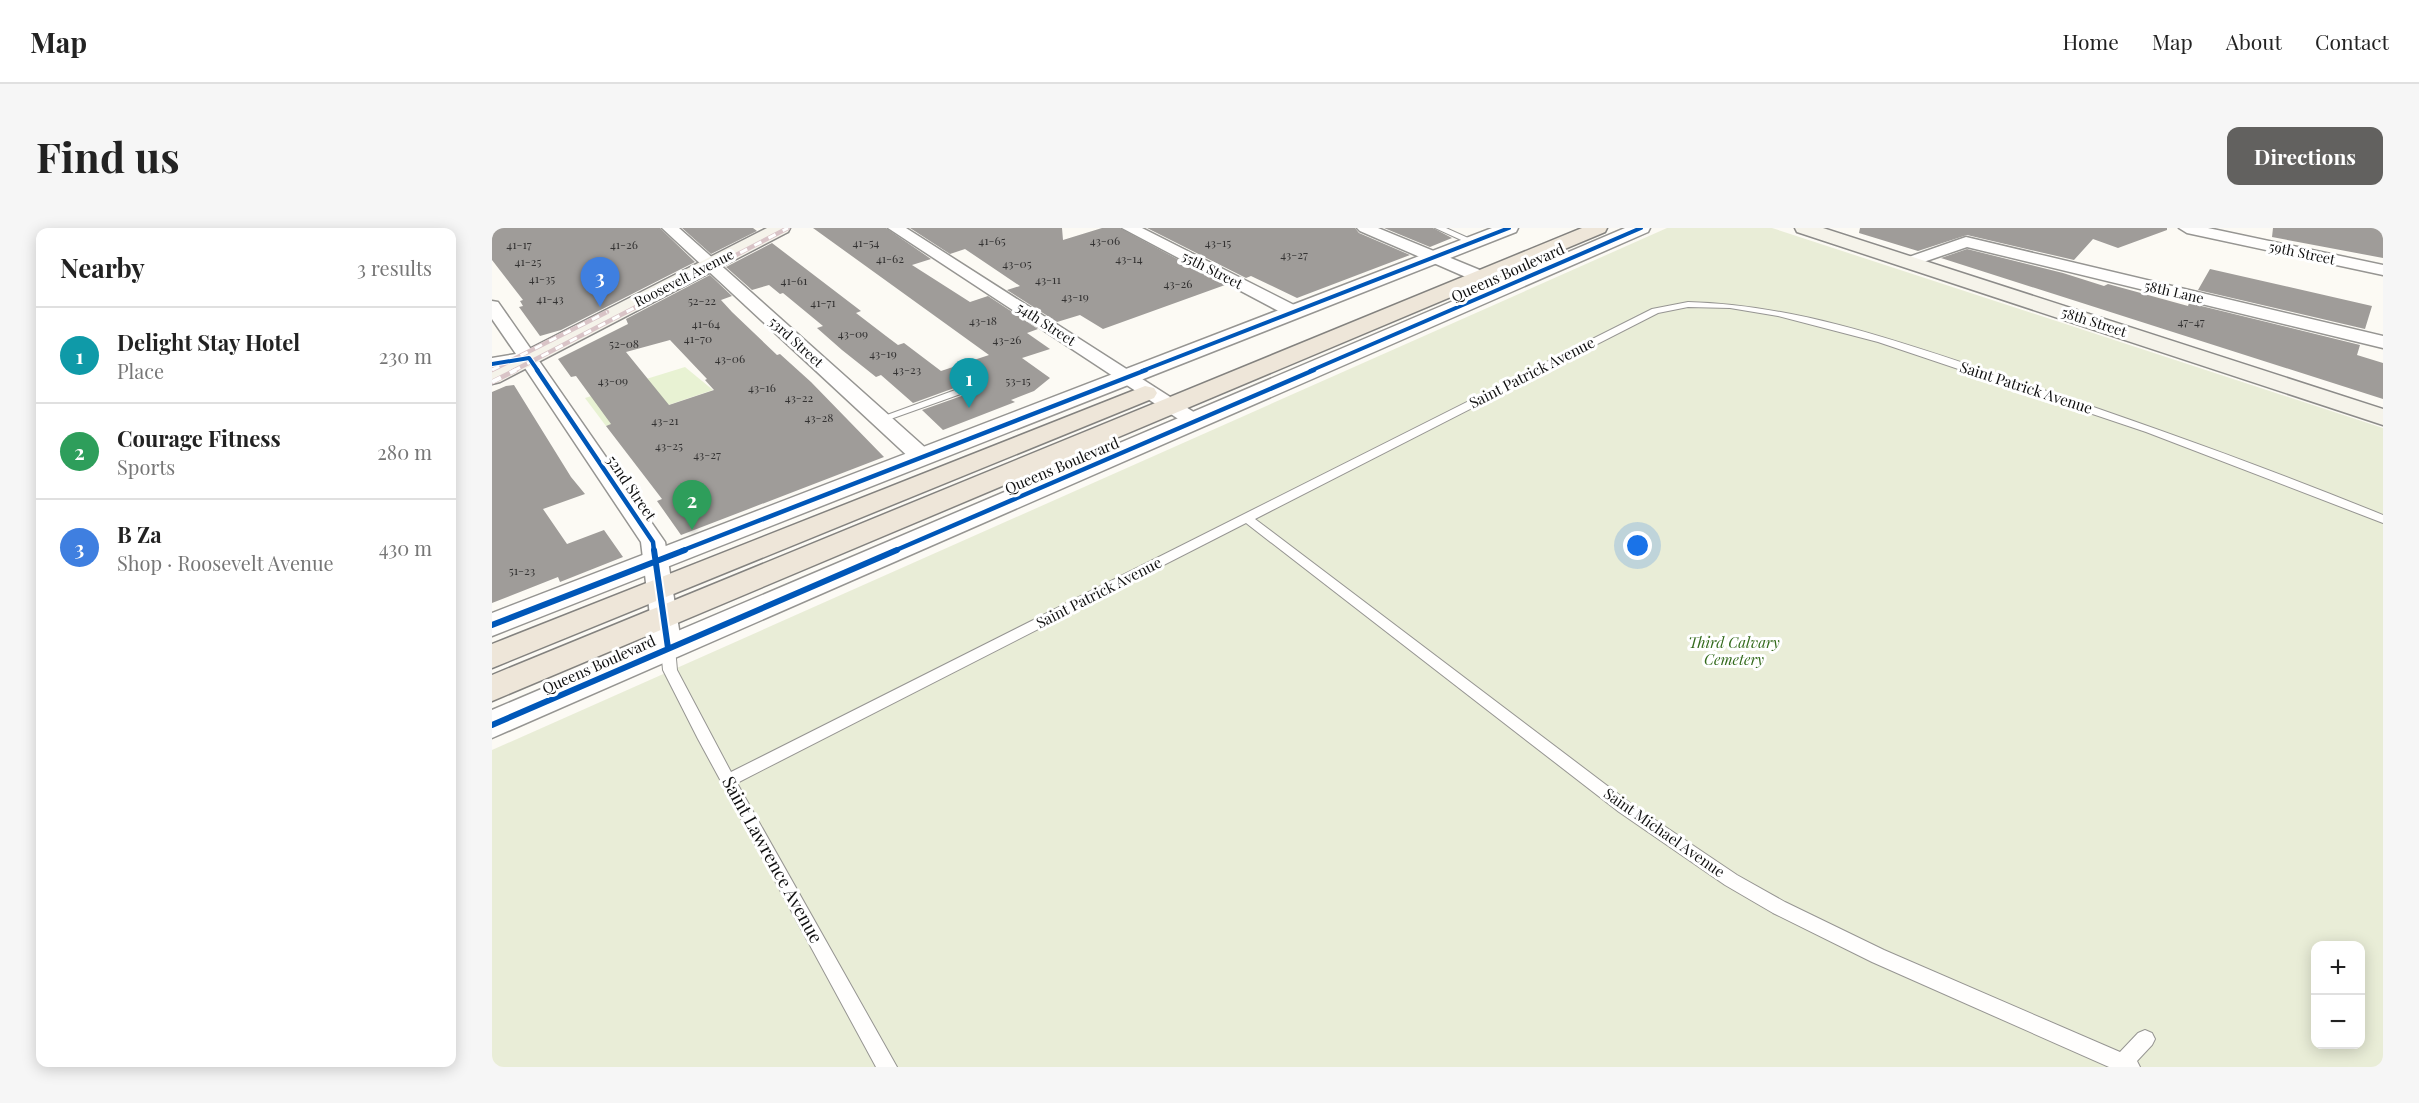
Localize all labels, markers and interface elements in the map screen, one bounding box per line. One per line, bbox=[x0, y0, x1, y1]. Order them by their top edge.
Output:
text: Map bbox=[30, 23, 87, 60]
text: Home bbox=[2063, 27, 2119, 55]
text: Map bbox=[2152, 27, 2193, 55]
text: About bbox=[2226, 27, 2282, 55]
text: Contact bbox=[2315, 27, 2389, 55]
button: Directions bbox=[2227, 127, 2383, 185]
text: Find us bbox=[36, 128, 180, 184]
house number: 41-65 bbox=[978, 232, 1006, 248]
house number: 43-06 bbox=[1090, 232, 1120, 248]
house number: 41-54 bbox=[852, 234, 880, 250]
house number: 43-15 bbox=[1205, 234, 1231, 250]
house number: 41-17 bbox=[506, 236, 532, 252]
house number: 41-26 bbox=[610, 236, 638, 252]
street label: 59th Street bbox=[2267, 236, 2338, 269]
street label: Queens Boulevard bbox=[1448, 238, 1568, 306]
street label: Roosevelt Avenue bbox=[631, 244, 737, 311]
street label: 55th Street bbox=[1179, 246, 1247, 293]
house number: 43-27 bbox=[1280, 246, 1308, 262]
text: Nearby bbox=[60, 250, 145, 285]
house number: 41-62 bbox=[876, 250, 904, 266]
house number: 43-14 bbox=[1115, 250, 1143, 266]
house number: 41-25 bbox=[515, 253, 541, 269]
text: 3 results bbox=[357, 254, 432, 281]
house number: 43-05 bbox=[1002, 255, 1032, 271]
pin: 3 bbox=[580, 257, 620, 307]
house number: 41-35 bbox=[529, 270, 555, 286]
house number: 43-11 bbox=[1035, 271, 1062, 287]
house number: 41-61 bbox=[781, 272, 808, 288]
house number: 43-26 bbox=[1163, 275, 1193, 291]
street label: 58th Lane bbox=[2143, 275, 2206, 308]
house number: 43-19 bbox=[1061, 288, 1089, 304]
house number: 41-43 bbox=[536, 290, 564, 306]
house number: 52-22 bbox=[688, 292, 716, 308]
house number: 41-71 bbox=[810, 294, 836, 310]
street label: 54th Street bbox=[1013, 297, 1080, 350]
street label: 58th Street bbox=[2059, 302, 2130, 341]
street label: 53rd Street bbox=[765, 312, 828, 372]
house number: 43-18 bbox=[969, 312, 997, 328]
house number: 47-47 bbox=[2177, 313, 2205, 329]
house number: 41-64 bbox=[692, 315, 720, 331]
house number: 43-09 bbox=[838, 325, 868, 341]
text: Delight Stay Hotel bbox=[117, 327, 300, 357]
house number: 41-70 bbox=[684, 330, 712, 346]
house number: 43-26 bbox=[992, 331, 1022, 347]
street label: Saint Patrick Avenue bbox=[1465, 332, 1598, 412]
house number: 52-08 bbox=[609, 335, 639, 351]
text: 1 bbox=[76, 342, 83, 369]
text: 230 m bbox=[379, 342, 432, 369]
house number: 43-19 bbox=[869, 345, 897, 361]
house number: 43-06 bbox=[715, 350, 745, 366]
street label: Saint Patrick Avenue bbox=[1957, 356, 2095, 418]
text: Place bbox=[117, 357, 164, 384]
pin: 1 bbox=[950, 358, 988, 408]
house number: 43-23 bbox=[893, 361, 921, 377]
house number: 43-09 bbox=[598, 372, 628, 388]
house number: 53-15 bbox=[1005, 372, 1031, 388]
house number: 43-16 bbox=[748, 379, 776, 395]
house number: 43-22 bbox=[785, 389, 814, 405]
house number: 43-28 bbox=[804, 409, 834, 425]
house number: 43-21 bbox=[651, 412, 679, 428]
text: Courage Fitness bbox=[117, 423, 281, 453]
street label: Queens Boulevard bbox=[1001, 432, 1122, 498]
house number: 43-25 bbox=[655, 437, 683, 453]
text: 2 bbox=[74, 438, 85, 465]
text: 280 m bbox=[377, 438, 432, 465]
house number: 43-27 bbox=[693, 446, 721, 462]
street label: 52nd Street bbox=[603, 451, 661, 525]
text: Sports bbox=[117, 453, 175, 480]
pin: 2 bbox=[672, 480, 712, 530]
text: B Za bbox=[117, 519, 162, 549]
your location bbox=[1623, 531, 1652, 560]
text: 3 bbox=[75, 534, 84, 561]
text: 430 m bbox=[379, 534, 432, 561]
text: Shop · Roosevelt Avenue bbox=[117, 549, 334, 576]
street label: Saint Patrick Avenue bbox=[1032, 552, 1165, 632]
house number: 51-23 bbox=[509, 562, 535, 578]
street label: Queens Boulevard bbox=[539, 630, 659, 698]
park label: Third Calvary Cemetery bbox=[1688, 632, 1780, 669]
street label: Saint Lawrence Avenue bbox=[717, 772, 829, 947]
street label: Saint Michael Avenue bbox=[1600, 783, 1729, 881]
map controls bbox=[2311, 941, 2365, 1049]
button: + bbox=[2311, 941, 2365, 995]
button: − bbox=[2311, 995, 2365, 1049]

